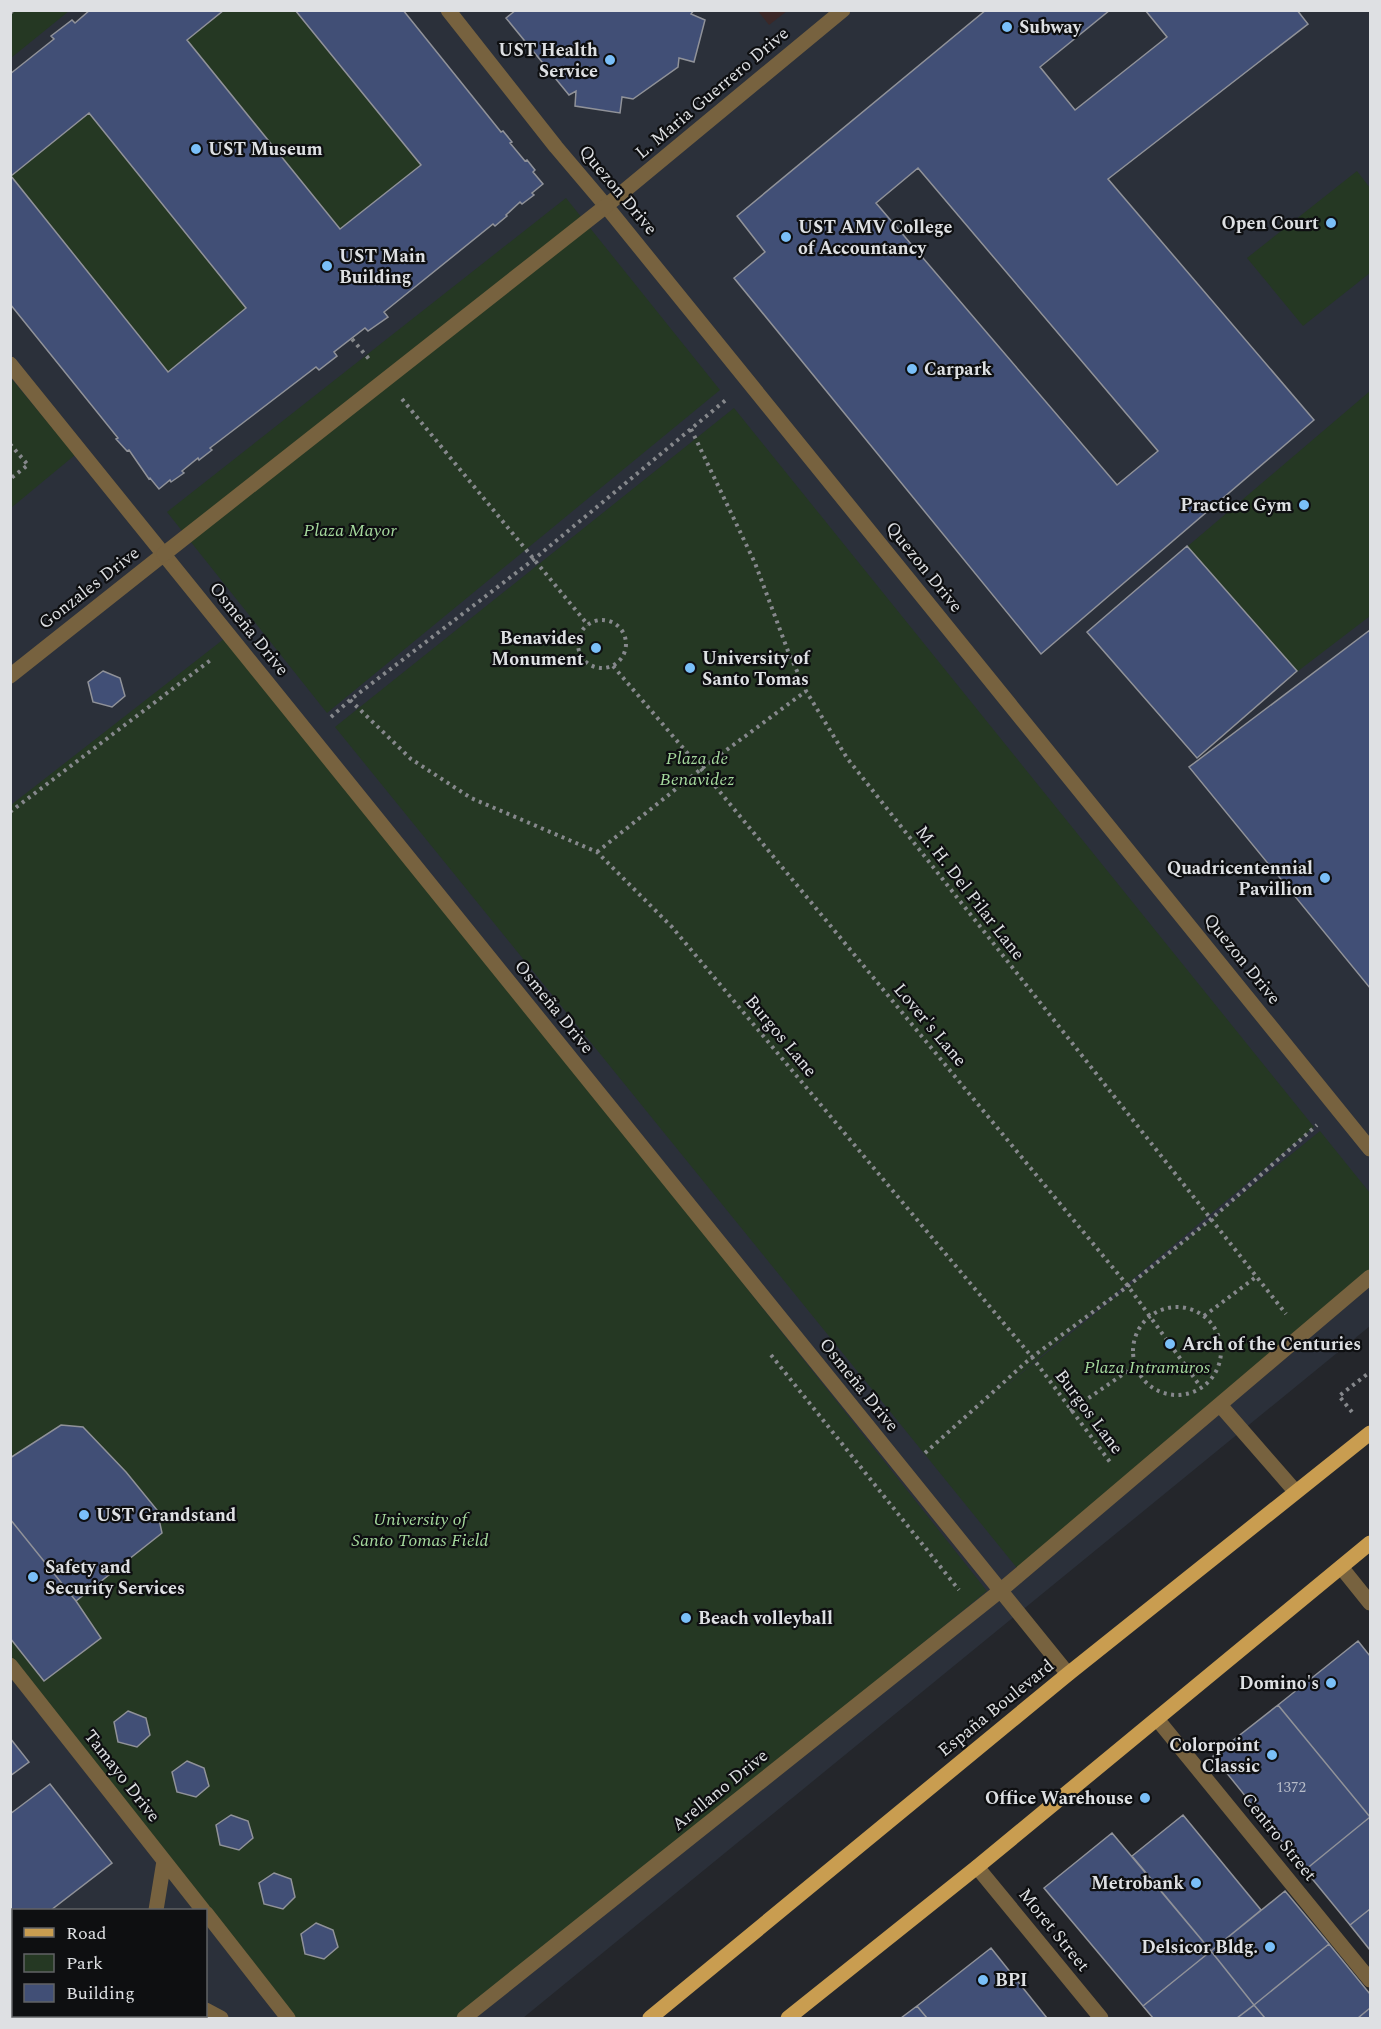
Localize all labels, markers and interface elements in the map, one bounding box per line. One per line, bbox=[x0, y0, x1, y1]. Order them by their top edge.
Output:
place label: Subway bbox=[1019, 14, 1083, 41]
street label: L. Maria Guerrero Drive bbox=[629, 20, 795, 166]
marker: Subway bbox=[1000, 20, 1014, 34]
place label: UST Health Service bbox=[498, 37, 598, 85]
marker: UST Health Service bbox=[603, 53, 617, 67]
place label: UST Museum bbox=[208, 136, 323, 163]
street label: Quezon Drive bbox=[572, 139, 664, 241]
marker: UST Museum bbox=[189, 142, 203, 156]
place label: Open Court bbox=[1222, 210, 1319, 237]
place label: UST AMV College of Accountancy bbox=[798, 214, 953, 262]
marker: Open Court bbox=[1324, 216, 1338, 230]
marker: UST AMV College of Accountancy bbox=[779, 230, 793, 244]
place label: UST Main Building bbox=[339, 243, 426, 291]
marker: UST Main Building bbox=[320, 259, 334, 273]
place label: Carpark bbox=[924, 356, 992, 383]
marker: Carpark bbox=[905, 362, 919, 376]
place label: Practice Gym bbox=[1180, 492, 1292, 519]
marker: Practice Gym bbox=[1297, 498, 1311, 512]
street label: Quezon Drive bbox=[879, 516, 969, 618]
park label: Plaza Mayor bbox=[303, 517, 398, 544]
street label: Gonzales Drive bbox=[33, 540, 145, 636]
street label: Osmeña Drive bbox=[203, 576, 295, 682]
place label: Benavides Monument bbox=[491, 625, 584, 673]
marker: Benavides Monument bbox=[589, 641, 603, 655]
place label: University of Santo Tomas bbox=[702, 645, 811, 693]
marker: University of Santo Tomas bbox=[683, 661, 697, 675]
park label: Plaza de Benavidez bbox=[660, 745, 734, 793]
street label: M. H. Del Pilar Lane bbox=[909, 820, 1031, 966]
place label: Quadricentennial Pavillion bbox=[1167, 855, 1313, 903]
marker: Quadricentennial Pavillion bbox=[1318, 871, 1332, 885]
street label: Quezon Drive bbox=[1197, 908, 1287, 1010]
street label: Osmeña Drive bbox=[508, 954, 600, 1060]
street label: Lover's Lane bbox=[887, 977, 973, 1073]
street label: Burgos Lane bbox=[738, 989, 824, 1083]
place label: Arch of the Centuries bbox=[1182, 1331, 1361, 1358]
street label: Osmeña Drive bbox=[813, 1332, 905, 1438]
marker: Arch of the Centuries bbox=[1163, 1337, 1177, 1351]
park label: Plaza Intramuros bbox=[1084, 1354, 1211, 1381]
street label: Burgos Lane bbox=[1048, 1364, 1130, 1460]
place label: UST Grandstand bbox=[96, 1502, 237, 1529]
park label: University of Santo Tomas Field bbox=[351, 1506, 489, 1554]
marker: UST Grandstand bbox=[77, 1508, 91, 1522]
place label: Safety and Security Services bbox=[45, 1554, 185, 1602]
marker: Safety and Security Services bbox=[26, 1570, 40, 1584]
place label: Beach volleyball bbox=[698, 1605, 833, 1632]
marker: Beach volleyball bbox=[679, 1611, 693, 1625]
street label: España Boulevard bbox=[932, 1653, 1060, 1763]
place label: Domino's bbox=[1239, 1670, 1319, 1697]
marker: Domino's bbox=[1324, 1676, 1338, 1690]
street label: Tamayo Drive bbox=[77, 1724, 167, 1828]
place label: Colorpoint Classic bbox=[1169, 1732, 1260, 1780]
street label: Arellano Drive bbox=[666, 1743, 774, 1837]
marker: Colorpoint Classic bbox=[1265, 1748, 1279, 1762]
house number: 1372 bbox=[1276, 1776, 1306, 1799]
place label: Office Warehouse bbox=[985, 1785, 1133, 1812]
street label: Centro Street bbox=[1235, 1787, 1323, 1887]
marker: Office Warehouse bbox=[1138, 1791, 1152, 1805]
place label: Metrobank bbox=[1091, 1870, 1184, 1897]
marker: Metrobank bbox=[1189, 1876, 1203, 1890]
street label: Moret Street bbox=[1012, 1882, 1096, 1978]
legend bbox=[12, 1909, 207, 2017]
text: Road bbox=[66, 1920, 107, 1947]
place label: Delsicor Bldg. bbox=[1141, 1934, 1258, 1961]
marker: Delsicor Bldg. bbox=[1263, 1940, 1277, 1954]
text: Park bbox=[66, 1950, 103, 1977]
place label: BPI bbox=[995, 1967, 1027, 1994]
marker: BPI bbox=[976, 1973, 990, 1987]
text: Building bbox=[66, 1980, 135, 2007]

